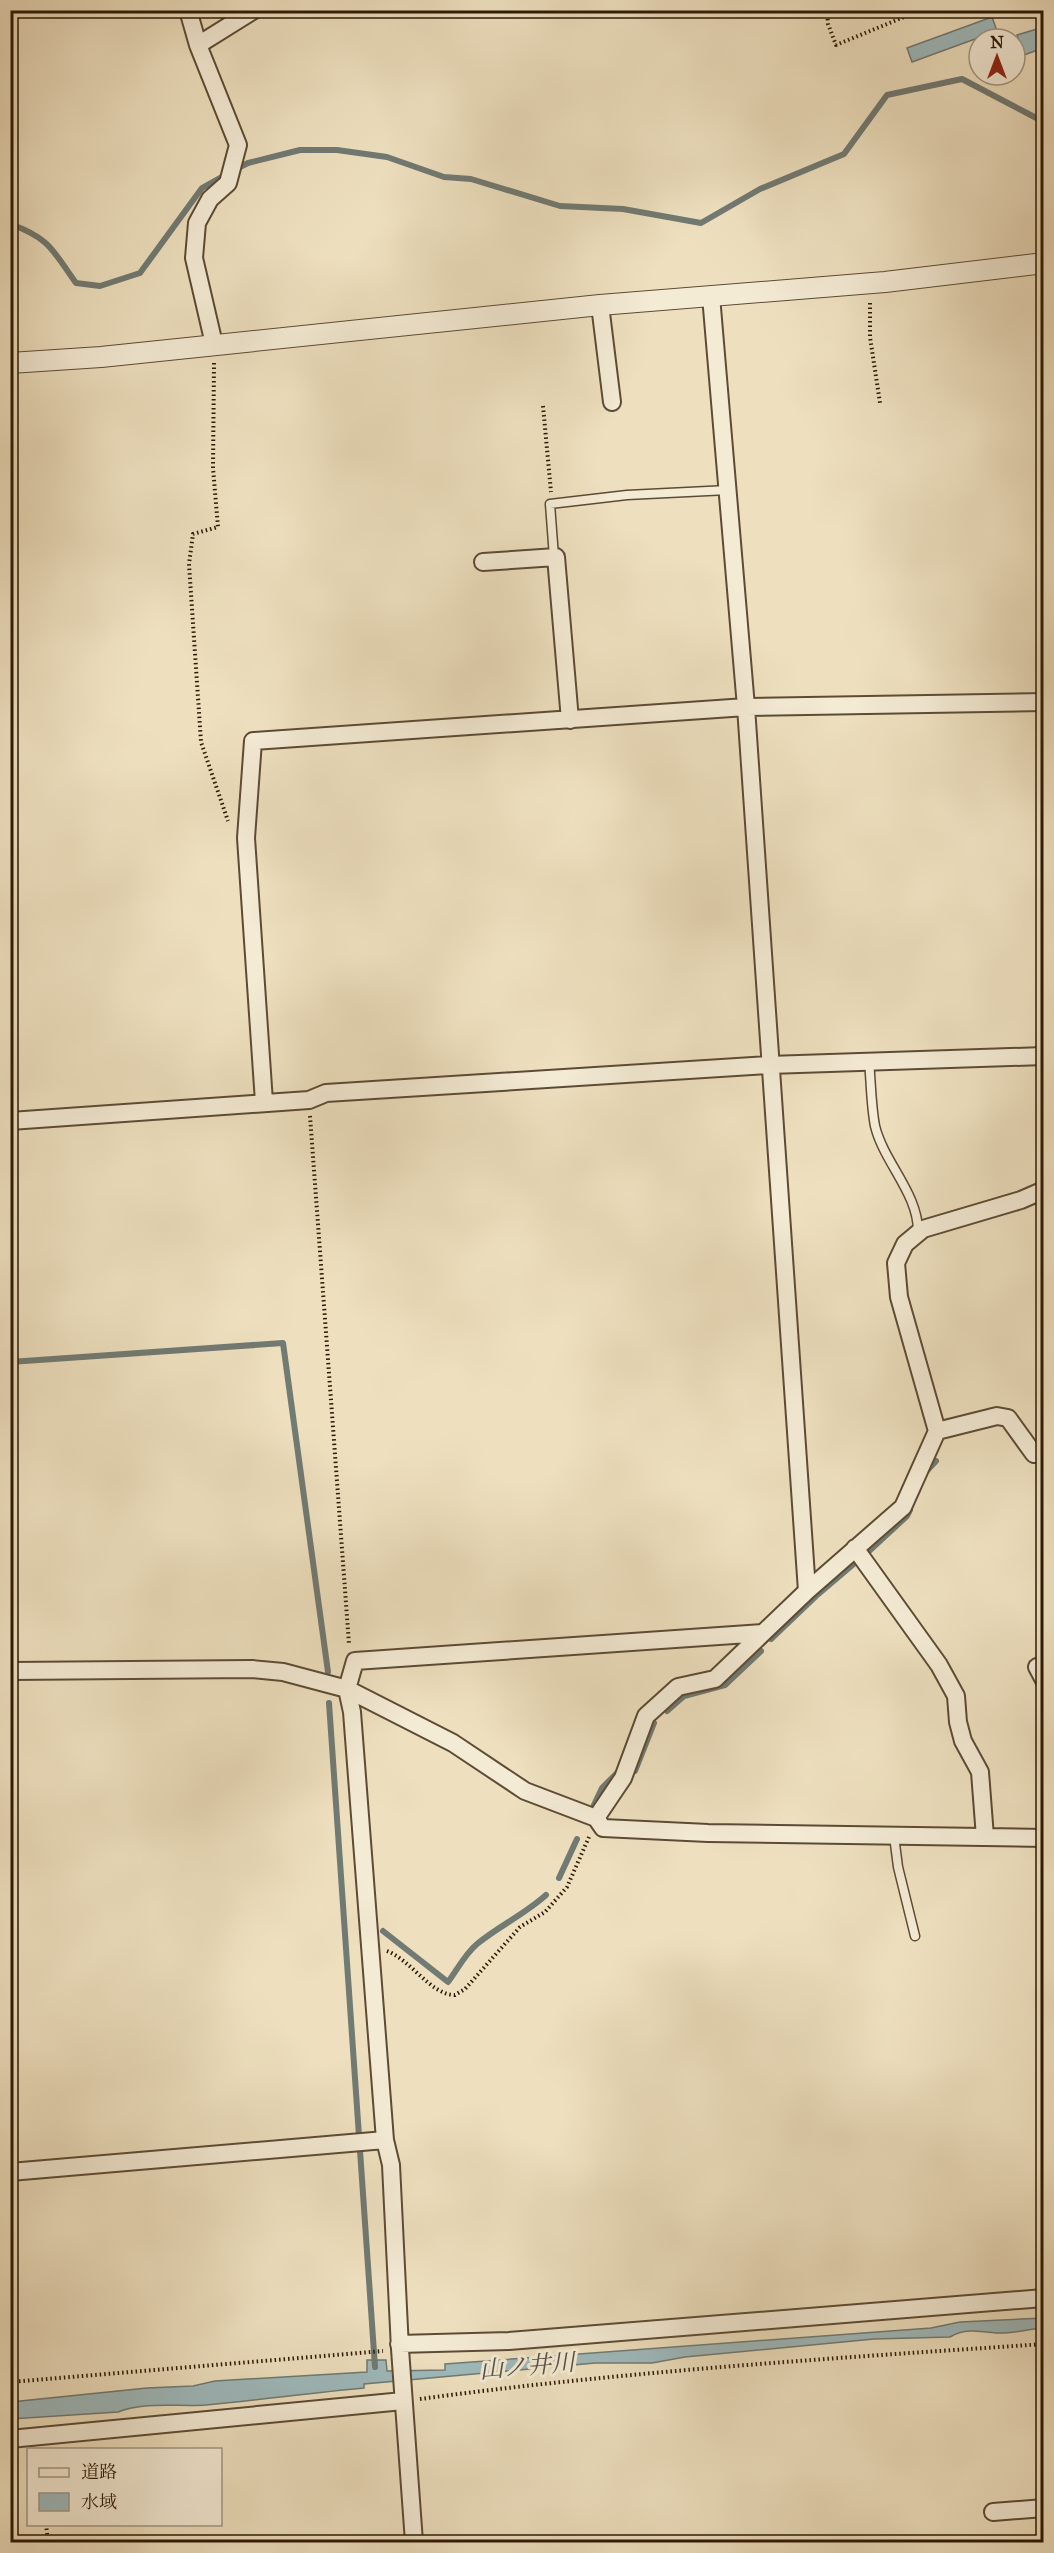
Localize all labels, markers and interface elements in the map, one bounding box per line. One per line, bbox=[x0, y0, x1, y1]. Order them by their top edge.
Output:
north arrow bbox=[967, 27, 1027, 87]
text: N bbox=[990, 33, 1004, 52]
water label: 山ノ井川 bbox=[478, 2347, 579, 2385]
legend bbox=[27, 2448, 222, 2526]
text: 道路 bbox=[81, 2461, 117, 2483]
text: 水域 bbox=[81, 2491, 117, 2513]

